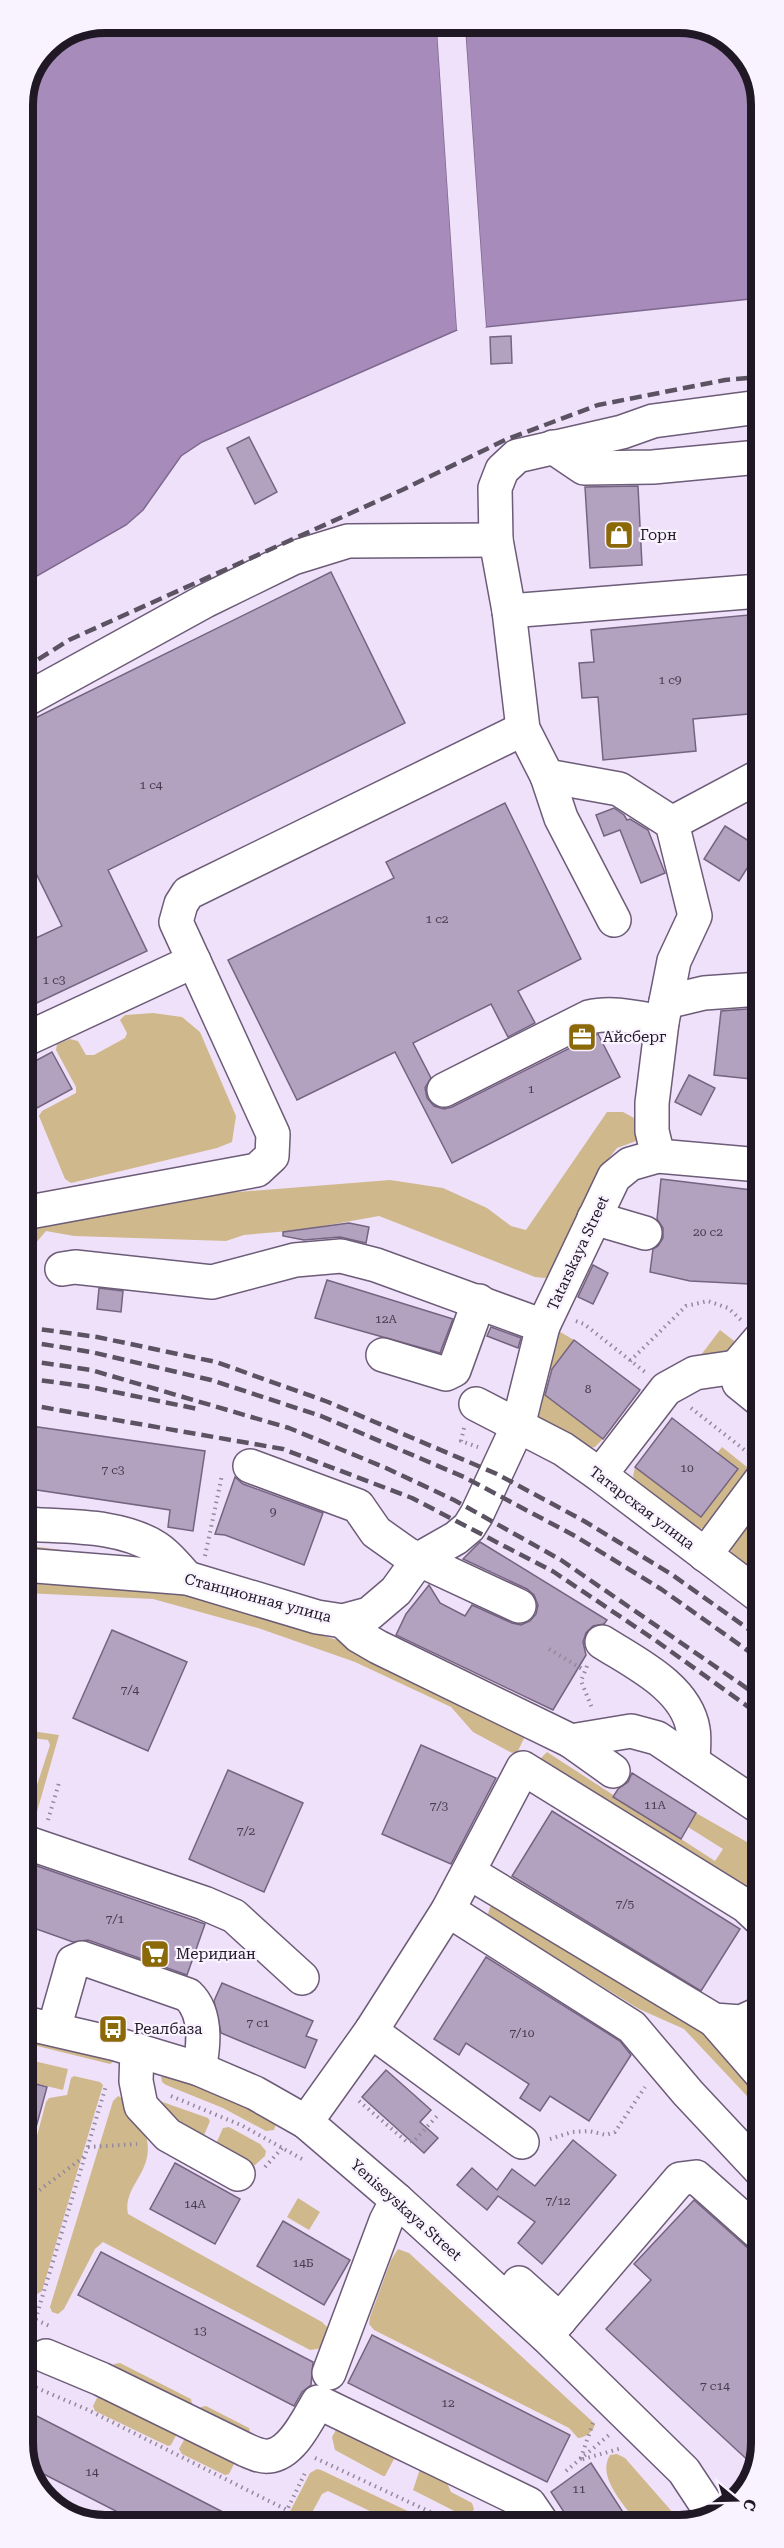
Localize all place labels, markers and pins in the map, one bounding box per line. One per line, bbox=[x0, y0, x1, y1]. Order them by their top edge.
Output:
shop icon: Горн bbox=[603, 519, 635, 551]
place label: Горн bbox=[640, 526, 677, 544]
office icon: Айсберг bbox=[566, 1021, 598, 1053]
place label: Айсберг bbox=[603, 1028, 667, 1046]
supermarket icon: Меридиан bbox=[139, 1938, 171, 1970]
place label: Меридиан bbox=[176, 1945, 256, 1963]
bus stop icon: Реалбаза bbox=[97, 2013, 129, 2045]
place label: Реалбаза bbox=[134, 2020, 202, 2038]

